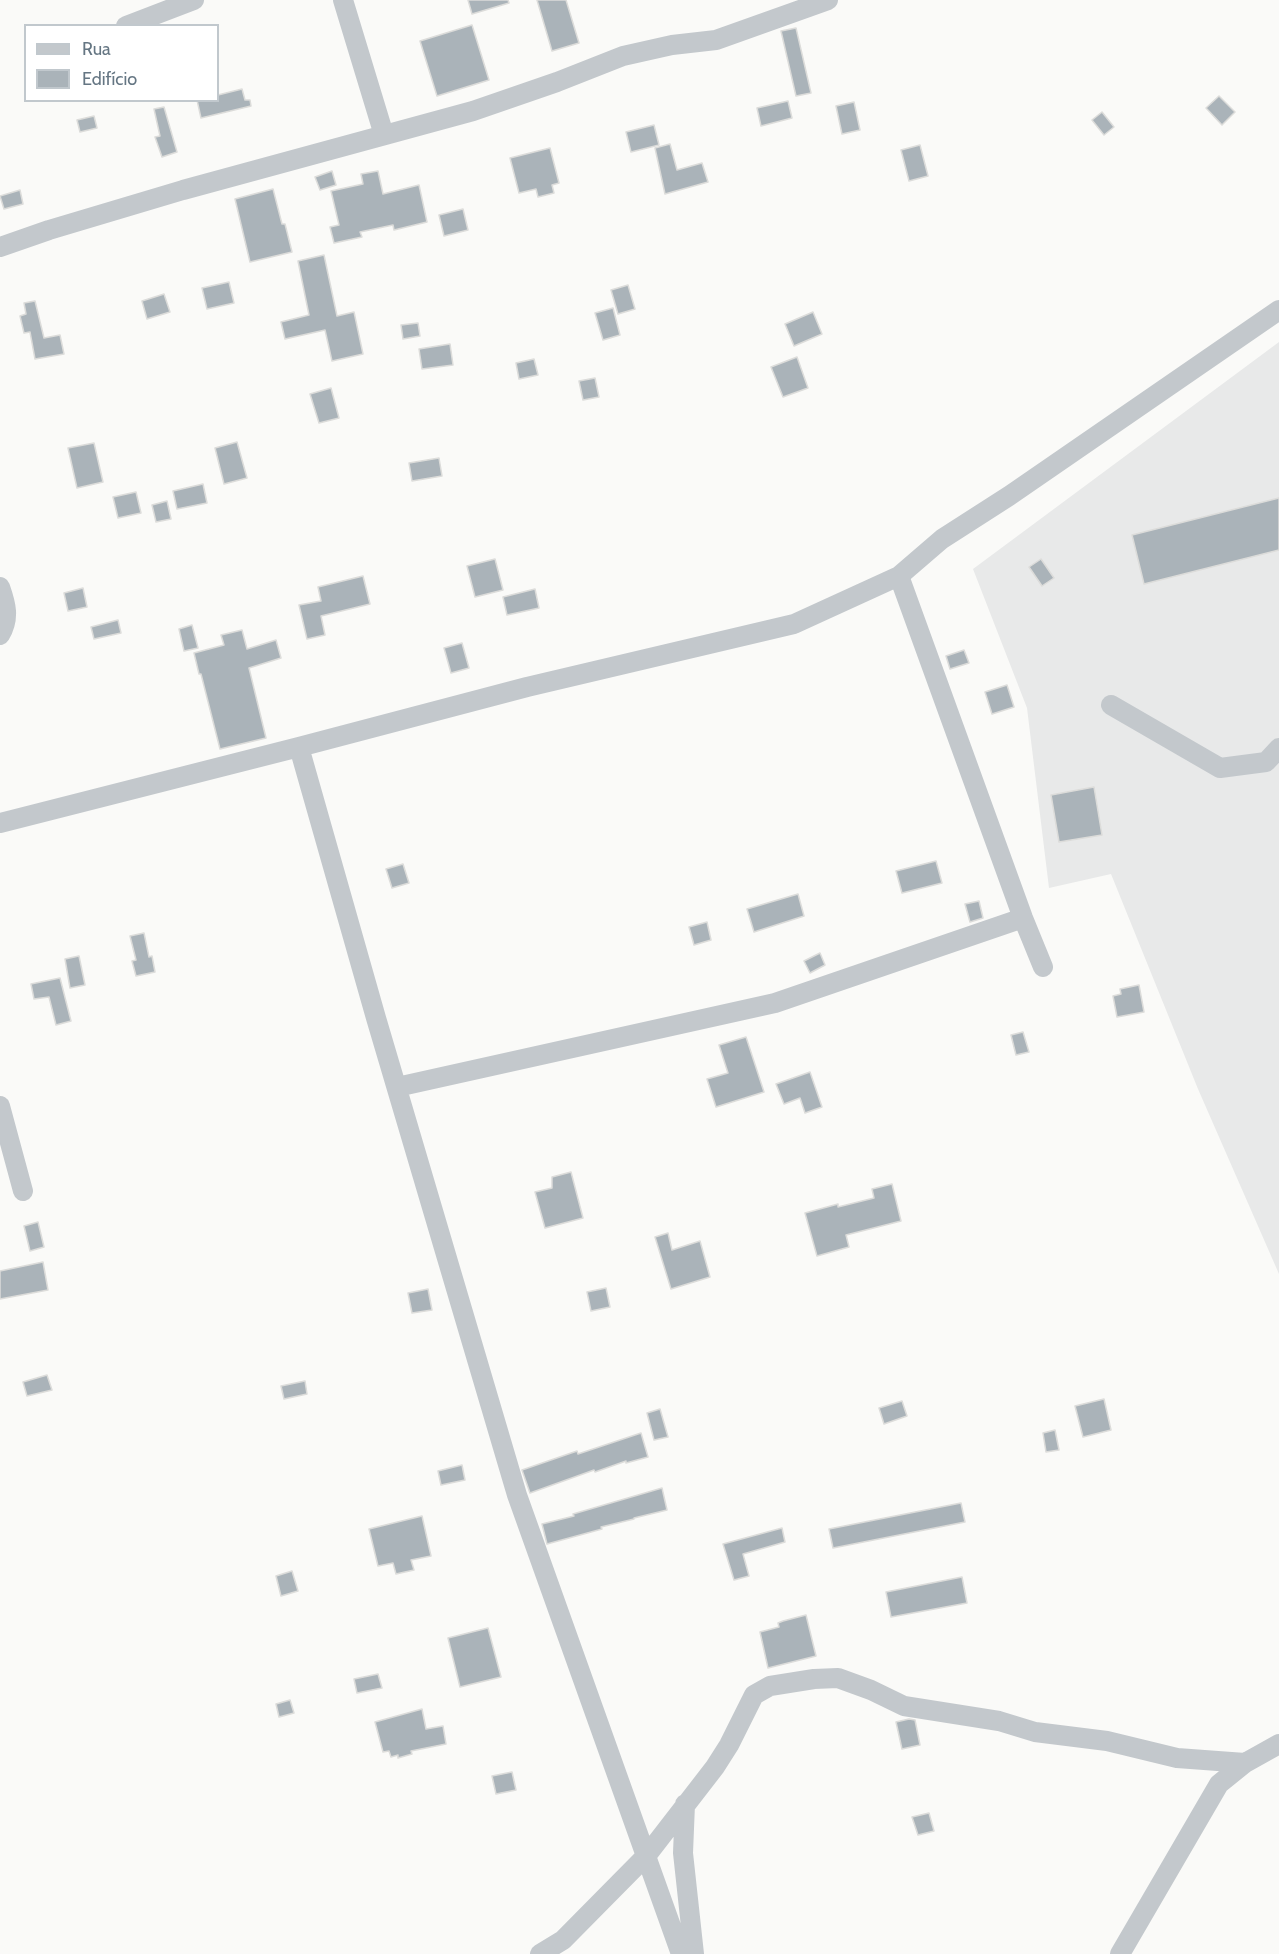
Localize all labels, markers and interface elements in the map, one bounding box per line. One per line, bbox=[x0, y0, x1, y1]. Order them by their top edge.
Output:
legend bbox=[24, 24, 219, 102]
text: Rua bbox=[82, 38, 111, 60]
text: Edifício bbox=[82, 68, 137, 90]

